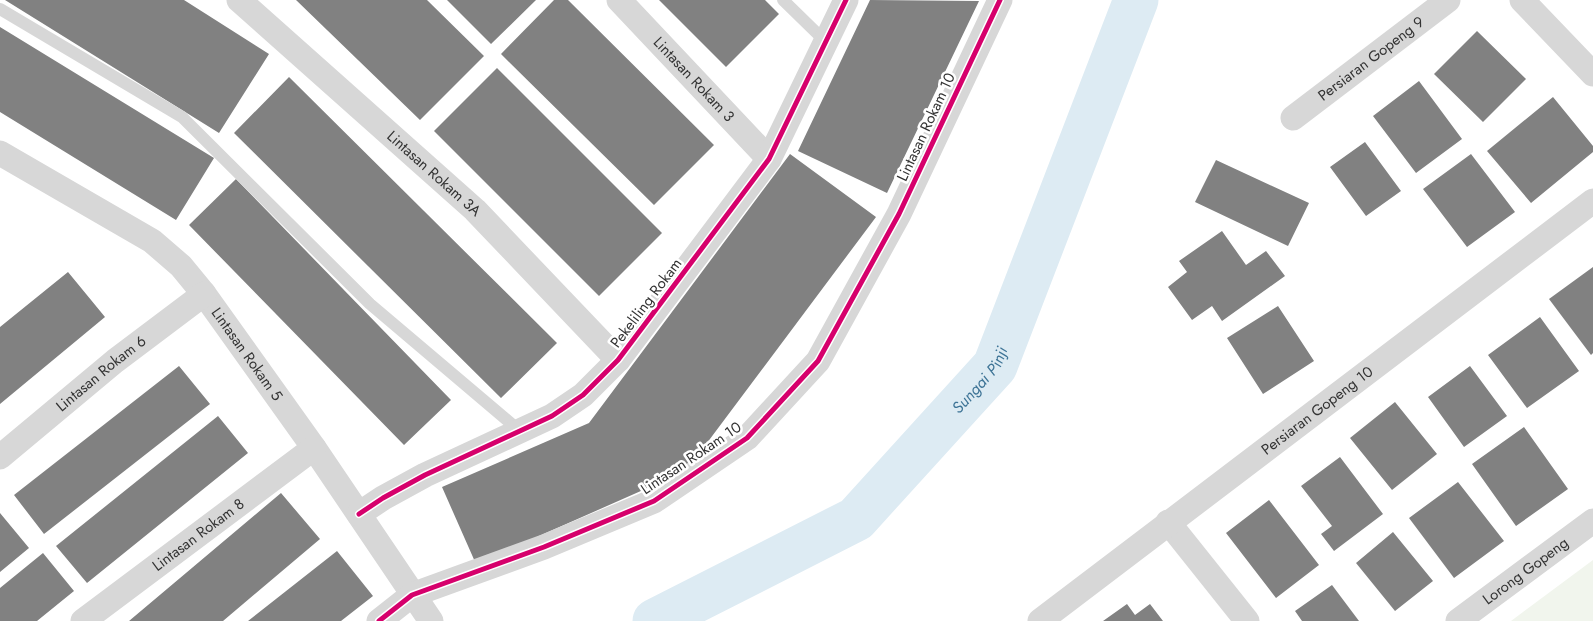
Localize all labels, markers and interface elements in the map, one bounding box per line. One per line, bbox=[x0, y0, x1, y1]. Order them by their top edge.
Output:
street label: Persiaran Gopeng 9 bbox=[1313, 11, 1429, 106]
street label: Lintasan Rokam 3 bbox=[648, 32, 740, 127]
street label: Lintasan Rokam 10 bbox=[891, 69, 961, 185]
street label: Lintasan Rokam 3A bbox=[382, 126, 486, 222]
street label: Pekeliling Rokam bbox=[605, 254, 687, 352]
street label: Lintasan Rokam 5 bbox=[206, 303, 288, 405]
street label: Lintasan Rokam 6 bbox=[51, 330, 151, 417]
water label: Sungai Pinji bbox=[946, 342, 1013, 418]
street label: Persiaran Gopeng 10 bbox=[1257, 361, 1378, 460]
street label: Lintasan Rokam 10 bbox=[636, 416, 746, 500]
street label: Lintasan Rokam 8 bbox=[148, 493, 249, 576]
street label: Lorong Gopeng bbox=[1478, 532, 1573, 610]

